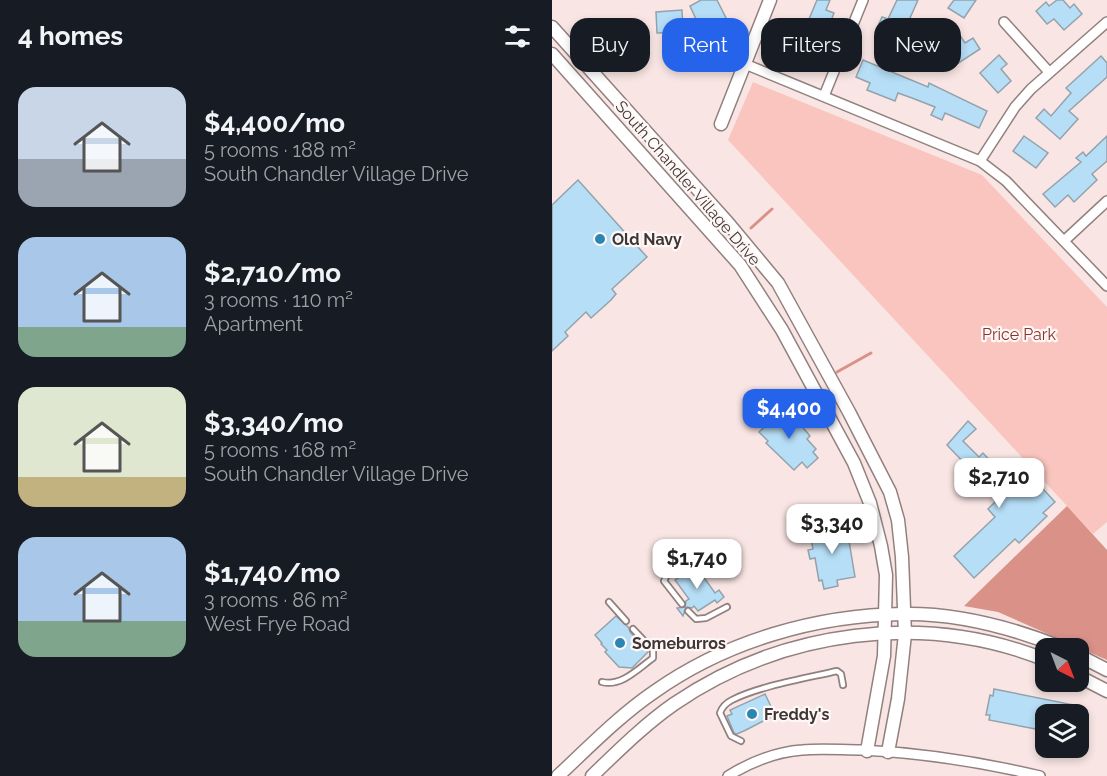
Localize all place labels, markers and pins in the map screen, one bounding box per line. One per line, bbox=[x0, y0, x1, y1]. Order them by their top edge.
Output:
place label: Old Navy bbox=[612, 230, 682, 249]
marker: Old Navy bbox=[593, 232, 607, 246]
pin: $4,400 bbox=[740, 389, 838, 440]
pin: $2,710 bbox=[950, 458, 1048, 509]
pin: $3,340 bbox=[783, 504, 881, 555]
pin: $1,740 bbox=[648, 539, 746, 590]
place label: Someburros bbox=[632, 634, 726, 653]
marker: Someburros bbox=[613, 636, 627, 650]
place label: Freddy's bbox=[764, 705, 829, 724]
marker: Freddy's bbox=[745, 707, 759, 721]

